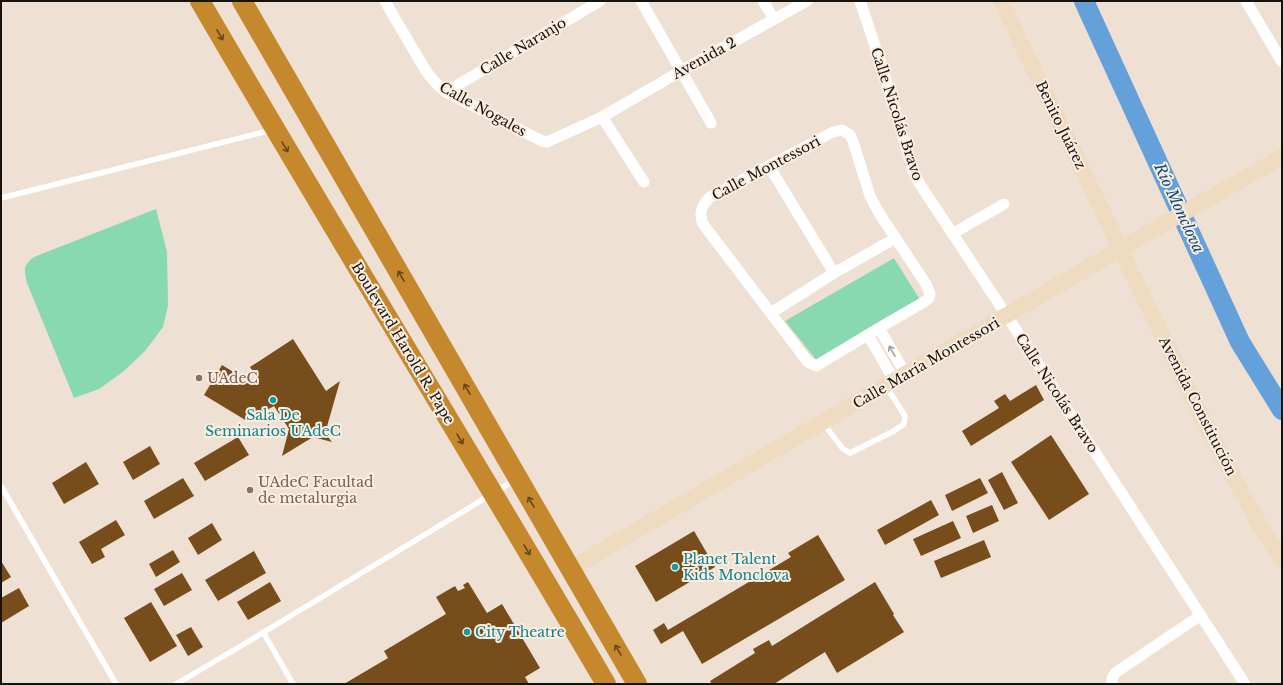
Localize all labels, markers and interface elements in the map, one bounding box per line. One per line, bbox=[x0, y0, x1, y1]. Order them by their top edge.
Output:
street label: Calle Naranjo bbox=[477, 13, 569, 79]
one-way arrow bbox=[216, 29, 224, 41]
street label: Avenida 2 bbox=[668, 33, 739, 83]
street label: Calle Nicolás Bravo bbox=[867, 45, 927, 183]
street label: Calle Nogales bbox=[436, 78, 530, 140]
street label: Benito Juárez bbox=[1032, 78, 1090, 172]
street label: Calle Montessori bbox=[709, 132, 824, 204]
one-way arrow bbox=[282, 141, 290, 153]
water label: Río Monclova bbox=[1150, 159, 1208, 256]
street label: Boulevard Harold R. Pape bbox=[347, 259, 459, 427]
one-way arrow bbox=[397, 270, 405, 282]
street label: Calle María Montessori bbox=[849, 313, 1003, 412]
street label: Calle Nicolás Bravo bbox=[1012, 330, 1102, 456]
street label: Avenida Constitución bbox=[1155, 332, 1241, 479]
one-way arrow bbox=[888, 345, 896, 357]
place label: UAdeC bbox=[207, 369, 258, 387]
marker: UAdeC bbox=[194, 373, 204, 383]
one-way arrow bbox=[462, 383, 470, 395]
marker: Sala De Seminarios UAdeC bbox=[268, 395, 278, 405]
place label: Sala De Seminarios UAdeC bbox=[205, 406, 341, 440]
one-way arrow bbox=[457, 433, 465, 445]
place label: UAdeC Facultad de metalurgia bbox=[258, 473, 374, 507]
marker: UAdeC Facultad de metalurgia bbox=[245, 485, 255, 495]
one-way arrow bbox=[527, 496, 535, 508]
one-way arrow bbox=[523, 544, 531, 555]
place label: Planet Talent Kids Monclova bbox=[683, 550, 790, 584]
marker: Planet Talent Kids Monclova bbox=[670, 562, 680, 572]
place label: City Theatre bbox=[475, 623, 565, 641]
marker: City Theatre bbox=[462, 627, 472, 637]
one-way arrow bbox=[613, 644, 621, 656]

